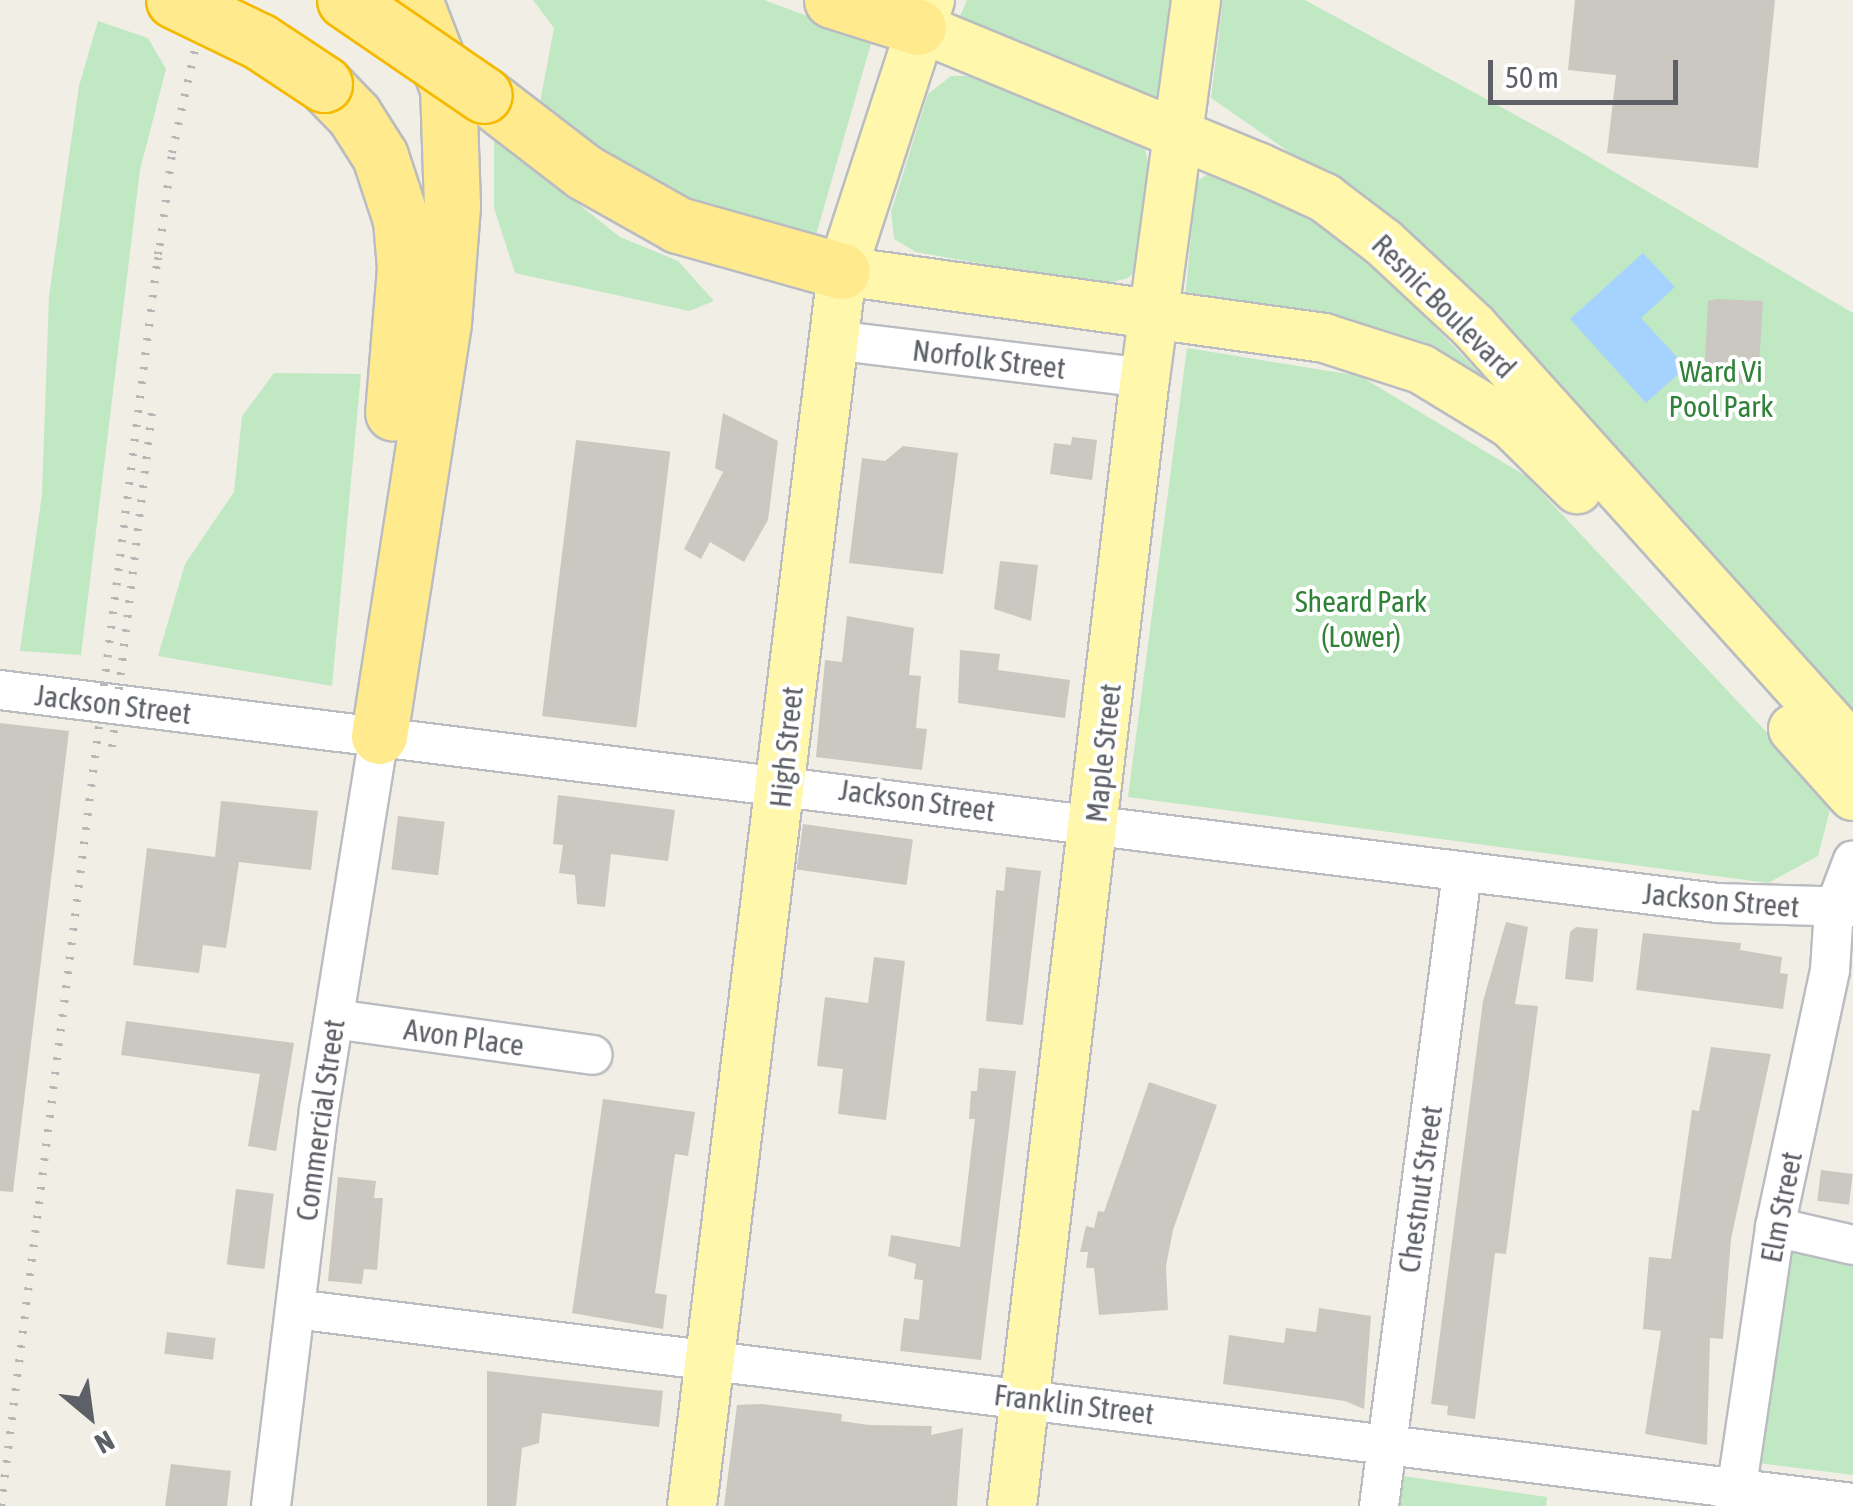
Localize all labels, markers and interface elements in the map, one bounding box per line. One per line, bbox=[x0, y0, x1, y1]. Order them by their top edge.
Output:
scale bar bbox=[1493, 40, 1683, 102]
text: 50 m bbox=[1505, 60, 1559, 94]
street label: Resnic Boulevard bbox=[1365, 227, 1523, 385]
street label: Norfolk Street bbox=[910, 332, 1068, 386]
park label: Ward Vi Pool Park bbox=[1669, 353, 1773, 424]
park label: Sheard Park (Lower) bbox=[1295, 583, 1427, 654]
street label: Jackson Street bbox=[33, 677, 193, 731]
street label: Maple Street bbox=[1078, 682, 1128, 824]
street label: High Street bbox=[762, 685, 810, 809]
street label: Jackson Street bbox=[837, 771, 997, 829]
street label: Jackson Street bbox=[1641, 875, 1801, 925]
street label: Avon Place bbox=[402, 1011, 526, 1063]
street label: Commercial Street bbox=[288, 1017, 352, 1223]
street label: Chestnut Street bbox=[1390, 1103, 1450, 1275]
street label: Elm Street bbox=[1753, 1148, 1809, 1266]
north arrow bbox=[40, 1366, 140, 1466]
street label: Franklin Street bbox=[992, 1376, 1156, 1432]
text: N bbox=[90, 1424, 120, 1460]

